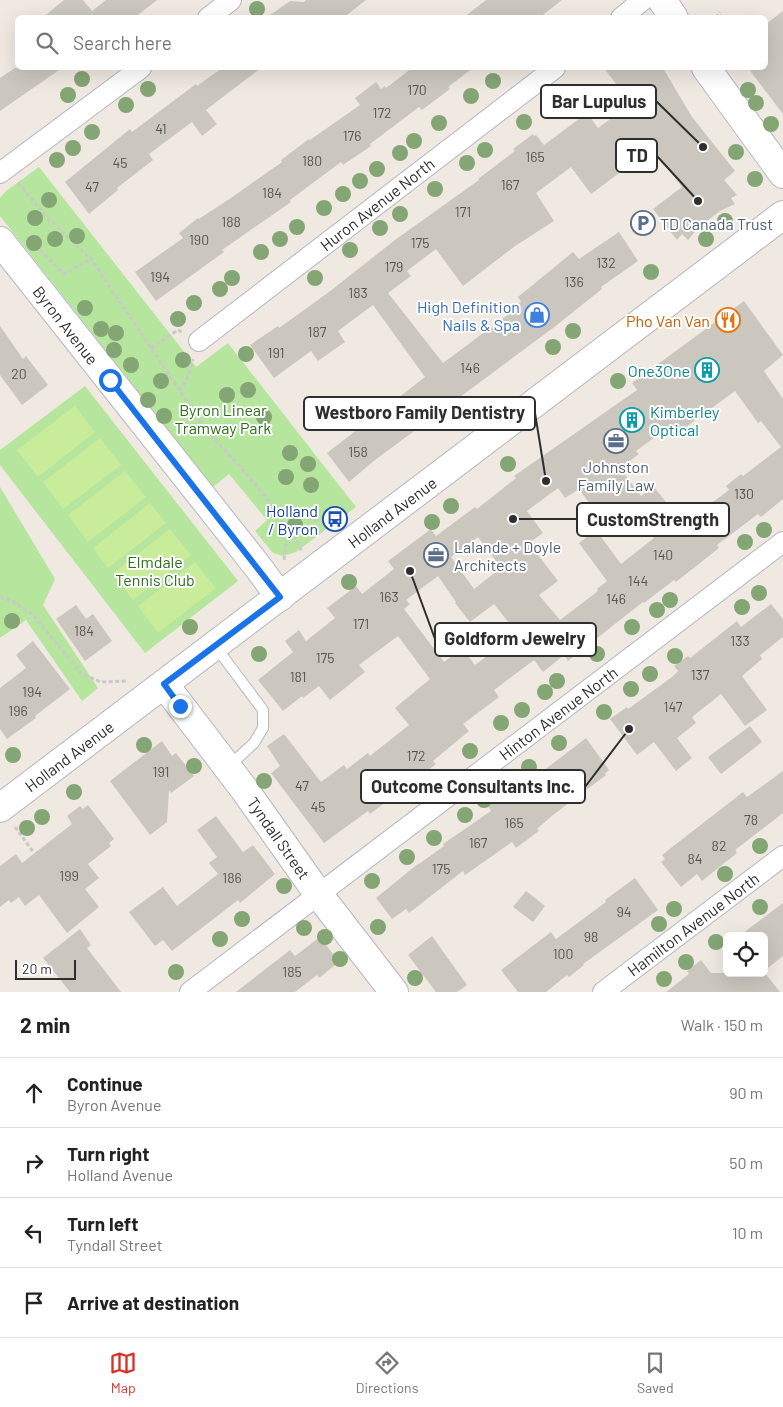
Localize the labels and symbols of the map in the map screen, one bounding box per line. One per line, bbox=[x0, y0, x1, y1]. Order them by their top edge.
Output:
house number: 170 bbox=[407, 81, 427, 98]
callout: Bar Lupulus bbox=[541, 85, 656, 118]
text: Bar Lupulus bbox=[552, 90, 646, 112]
house number: 172 bbox=[372, 104, 392, 121]
house number: 41 bbox=[155, 120, 167, 137]
house number: 176 bbox=[343, 127, 361, 144]
callout: TD bbox=[616, 139, 657, 172]
text: TD bbox=[626, 144, 648, 166]
house number: 165 bbox=[525, 148, 545, 165]
house number: 180 bbox=[302, 152, 322, 169]
house number: 45 bbox=[113, 154, 127, 171]
street label: Huron Avenue North bbox=[316, 154, 438, 254]
house number: 167 bbox=[501, 176, 520, 193]
house number: 47 bbox=[85, 178, 99, 195]
house number: 184 bbox=[262, 184, 282, 201]
house number: 171 bbox=[455, 203, 471, 220]
parking icon: TD Canada Trust bbox=[630, 210, 656, 236]
house number: 188 bbox=[221, 213, 241, 230]
place label: TD Canada Trust bbox=[660, 214, 773, 233]
house number: 190 bbox=[189, 231, 209, 248]
house number: 175 bbox=[411, 234, 429, 251]
house number: 132 bbox=[596, 254, 616, 271]
house number: 179 bbox=[385, 258, 403, 275]
house number: 194 bbox=[150, 268, 170, 285]
house number: 136 bbox=[564, 273, 584, 290]
street label: Byron Avenue bbox=[29, 282, 103, 368]
house number: 183 bbox=[348, 284, 368, 301]
place label: High Definition Nails & Spa bbox=[417, 297, 520, 334]
shop icon: High Definition Nails & Spa bbox=[524, 302, 550, 328]
restaurant icon: Pho Van Van bbox=[715, 307, 741, 333]
place label: Pho Van Van bbox=[626, 311, 710, 330]
house number: 187 bbox=[308, 323, 327, 340]
house number: 191 bbox=[268, 344, 284, 361]
building icon: One3One bbox=[694, 357, 720, 383]
house number: 146 bbox=[460, 359, 480, 376]
place label: One3One bbox=[628, 361, 690, 380]
house number: 20 bbox=[11, 365, 27, 382]
route start bbox=[99, 369, 122, 392]
callout: Westboro Family Dentistry bbox=[304, 397, 535, 430]
park label: Byron Linear Tramway Park bbox=[175, 400, 271, 437]
text: Westboro Family Dentistry bbox=[315, 401, 525, 423]
place label: Kimberley Optical bbox=[650, 402, 720, 439]
building icon: Kimberley Optical bbox=[619, 407, 645, 433]
office icon: Johnston Family Law bbox=[603, 428, 629, 454]
house number: 158 bbox=[348, 443, 368, 460]
place label: Johnston Family Law bbox=[577, 457, 655, 494]
street label: Holland Avenue bbox=[344, 473, 440, 551]
house number: 130 bbox=[734, 485, 754, 502]
place label: Holland / Byron bbox=[266, 501, 318, 538]
callout: CustomStrength bbox=[577, 503, 729, 536]
bus stop icon: Holland / Byron bbox=[322, 506, 348, 532]
text: CustomStrength bbox=[587, 508, 719, 530]
place label: Lalande + Doyle Architects bbox=[454, 537, 561, 574]
office icon: Lalande + Doyle Architects bbox=[423, 542, 449, 568]
house number: 140 bbox=[653, 546, 673, 563]
park label: Elmdale Tennis Club bbox=[115, 552, 195, 589]
house number: 144 bbox=[628, 572, 648, 589]
house number: 163 bbox=[379, 588, 399, 605]
house number: 146 bbox=[606, 590, 626, 607]
house number: 171 bbox=[353, 615, 369, 632]
house number: 184 bbox=[74, 622, 94, 639]
callout: Goldform Jewelry bbox=[435, 623, 596, 656]
text: Goldform Jewelry bbox=[444, 627, 586, 649]
house number: 133 bbox=[730, 632, 750, 649]
house number: 175 bbox=[316, 649, 334, 666]
street label: Hinton Avenue North bbox=[495, 662, 621, 764]
house number: 137 bbox=[691, 666, 710, 683]
house number: 181 bbox=[290, 668, 306, 685]
house number: 194 bbox=[22, 683, 42, 700]
route end bbox=[169, 695, 192, 718]
house number: 147 bbox=[664, 698, 683, 715]
house number: 196 bbox=[8, 702, 28, 719]
street label: Holland Avenue bbox=[21, 717, 117, 795]
house number: 172 bbox=[406, 747, 426, 764]
house number: 191 bbox=[153, 763, 169, 780]
callout: Outcome Consultants Inc. bbox=[361, 770, 585, 803]
text: Outcome Consultants Inc. bbox=[371, 775, 575, 797]
house number: 47 bbox=[295, 777, 309, 794]
street label: Tyndall Street bbox=[244, 793, 314, 883]
house number: 45 bbox=[311, 798, 325, 815]
house number: 78 bbox=[744, 811, 758, 828]
house number: 165 bbox=[504, 814, 524, 831]
house number: 167 bbox=[469, 834, 488, 851]
house number: 82 bbox=[712, 837, 726, 854]
house number: 84 bbox=[687, 850, 703, 867]
house number: 175 bbox=[432, 860, 450, 877]
house number: 199 bbox=[59, 867, 79, 884]
street label: Hamilton Avenue North bbox=[623, 868, 763, 980]
house number: 186 bbox=[222, 869, 242, 886]
house number: 94 bbox=[616, 903, 632, 920]
house number: 98 bbox=[584, 928, 598, 945]
house number: 100 bbox=[553, 945, 573, 962]
scale bar bbox=[15, 957, 76, 980]
house number: 185 bbox=[282, 963, 302, 980]

